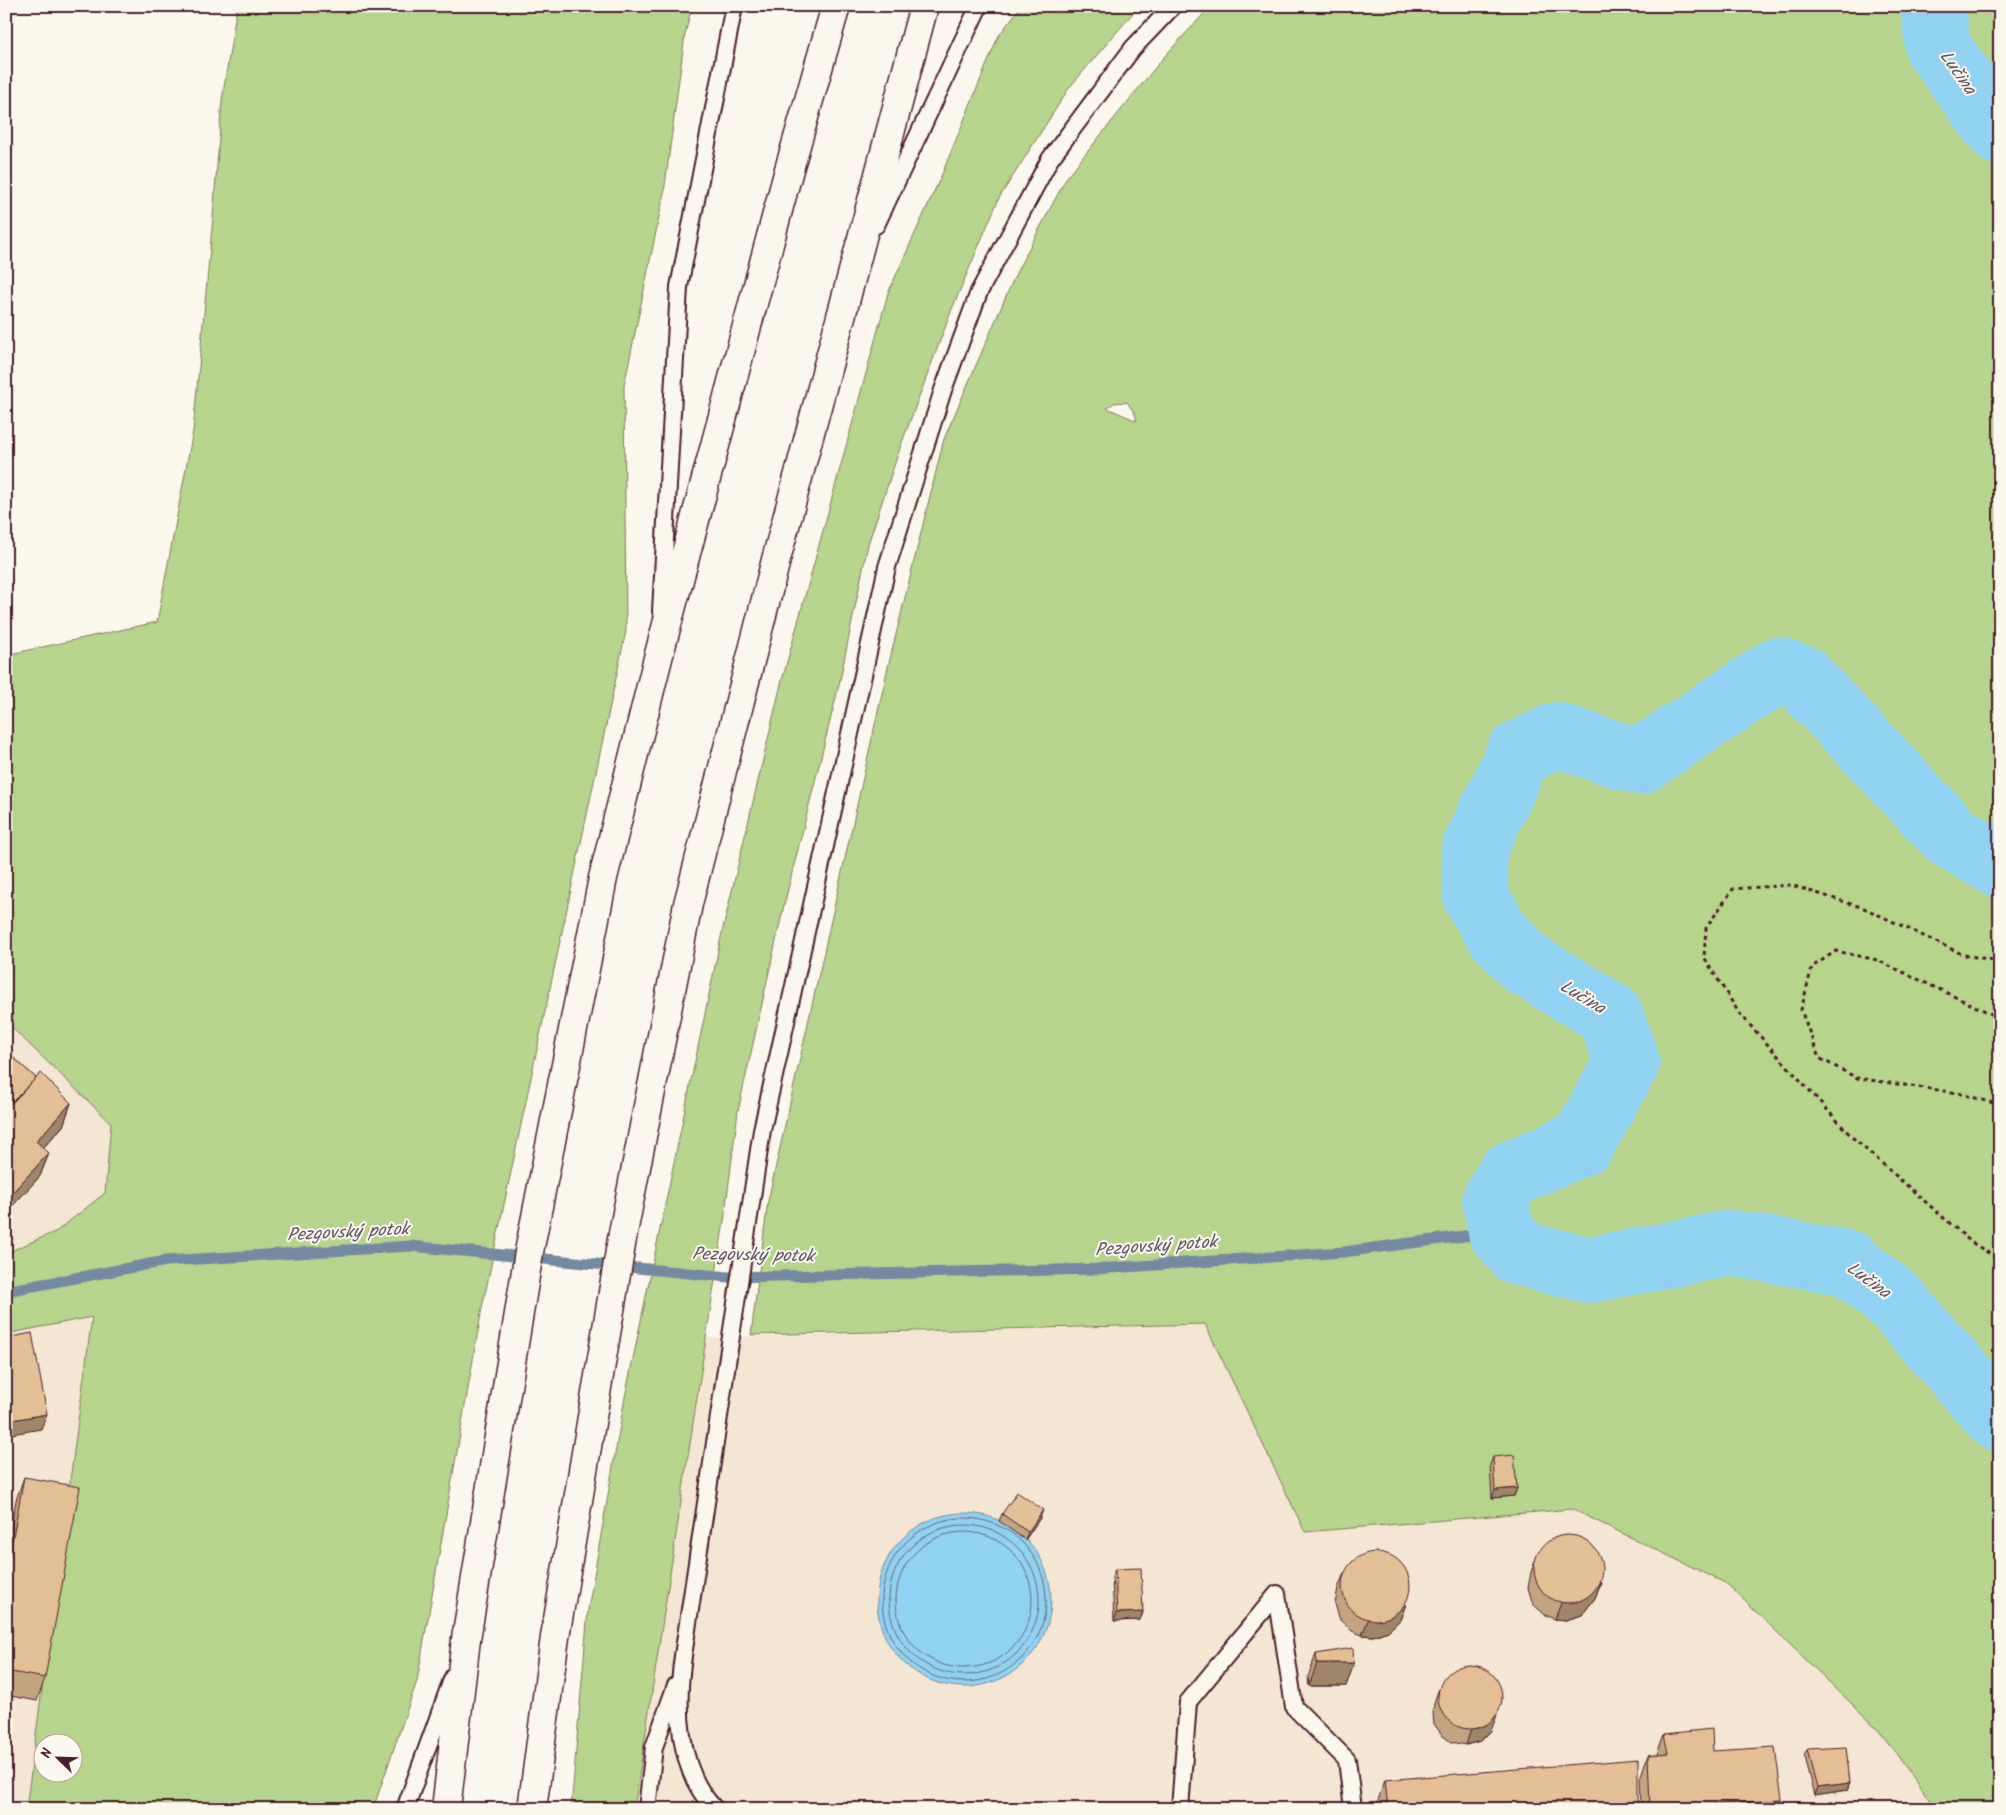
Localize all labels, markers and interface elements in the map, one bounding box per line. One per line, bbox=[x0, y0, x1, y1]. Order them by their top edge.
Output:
water label: Lučina bbox=[1931, 45, 1984, 103]
water label: Lučina bbox=[1554, 973, 1612, 1024]
water label: Pezgovský potok bbox=[286, 1215, 412, 1251]
water label: Pezgovský potok bbox=[1094, 1228, 1221, 1266]
water label: Pezgovský potok bbox=[692, 1240, 817, 1272]
water label: Lučina bbox=[1840, 1255, 1898, 1308]
north arrow bbox=[32, 1732, 82, 1782]
text: N bbox=[35, 1745, 59, 1762]

